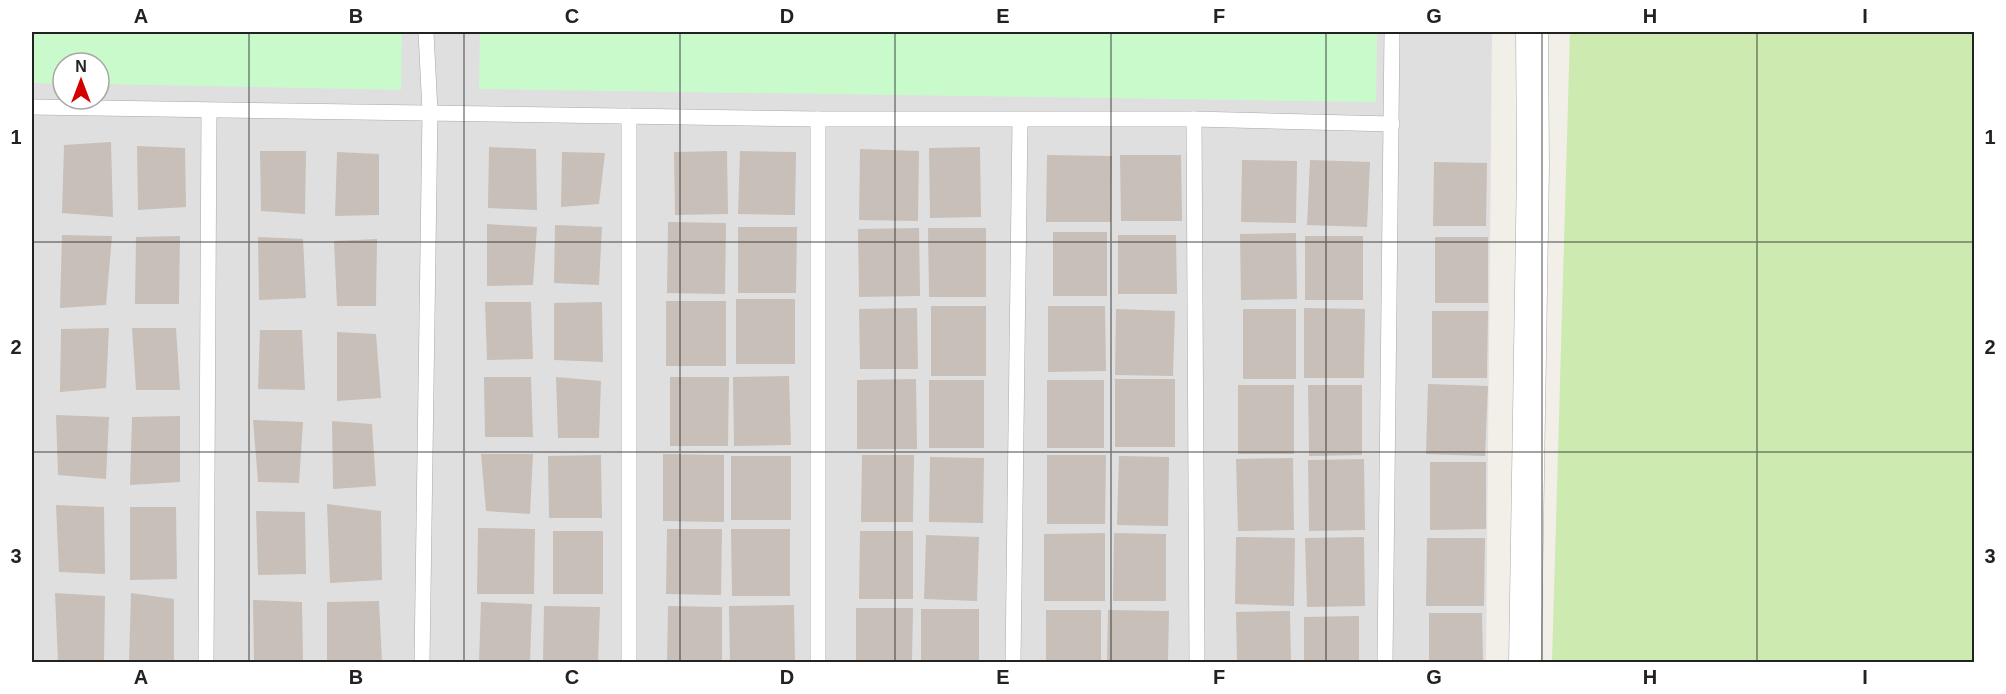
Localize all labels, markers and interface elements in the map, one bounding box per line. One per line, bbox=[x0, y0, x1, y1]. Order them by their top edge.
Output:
text: A bbox=[134, 5, 148, 27]
text: B bbox=[349, 5, 363, 27]
text: C bbox=[565, 5, 579, 27]
text: D bbox=[780, 5, 794, 27]
text: E bbox=[996, 5, 1010, 27]
text: F bbox=[1213, 5, 1225, 27]
text: G bbox=[1426, 5, 1442, 27]
text: H bbox=[1643, 5, 1657, 27]
text: I bbox=[1862, 5, 1868, 27]
north arrow bbox=[51, 51, 111, 111]
text: N bbox=[75, 58, 87, 75]
text: 1 bbox=[10, 126, 22, 148]
text: 1 bbox=[1984, 126, 1996, 148]
text: 2 bbox=[10, 336, 22, 358]
text: 2 bbox=[1984, 336, 1996, 358]
text: 3 bbox=[10, 545, 22, 567]
text: 3 bbox=[1984, 545, 1996, 567]
text: A bbox=[134, 666, 148, 688]
text: B bbox=[349, 666, 363, 688]
text: C bbox=[565, 666, 579, 688]
text: D bbox=[780, 666, 794, 688]
text: E bbox=[996, 666, 1010, 688]
text: F bbox=[1213, 666, 1225, 688]
text: G bbox=[1426, 666, 1442, 688]
text: H bbox=[1643, 666, 1657, 688]
text: I bbox=[1862, 666, 1868, 688]

